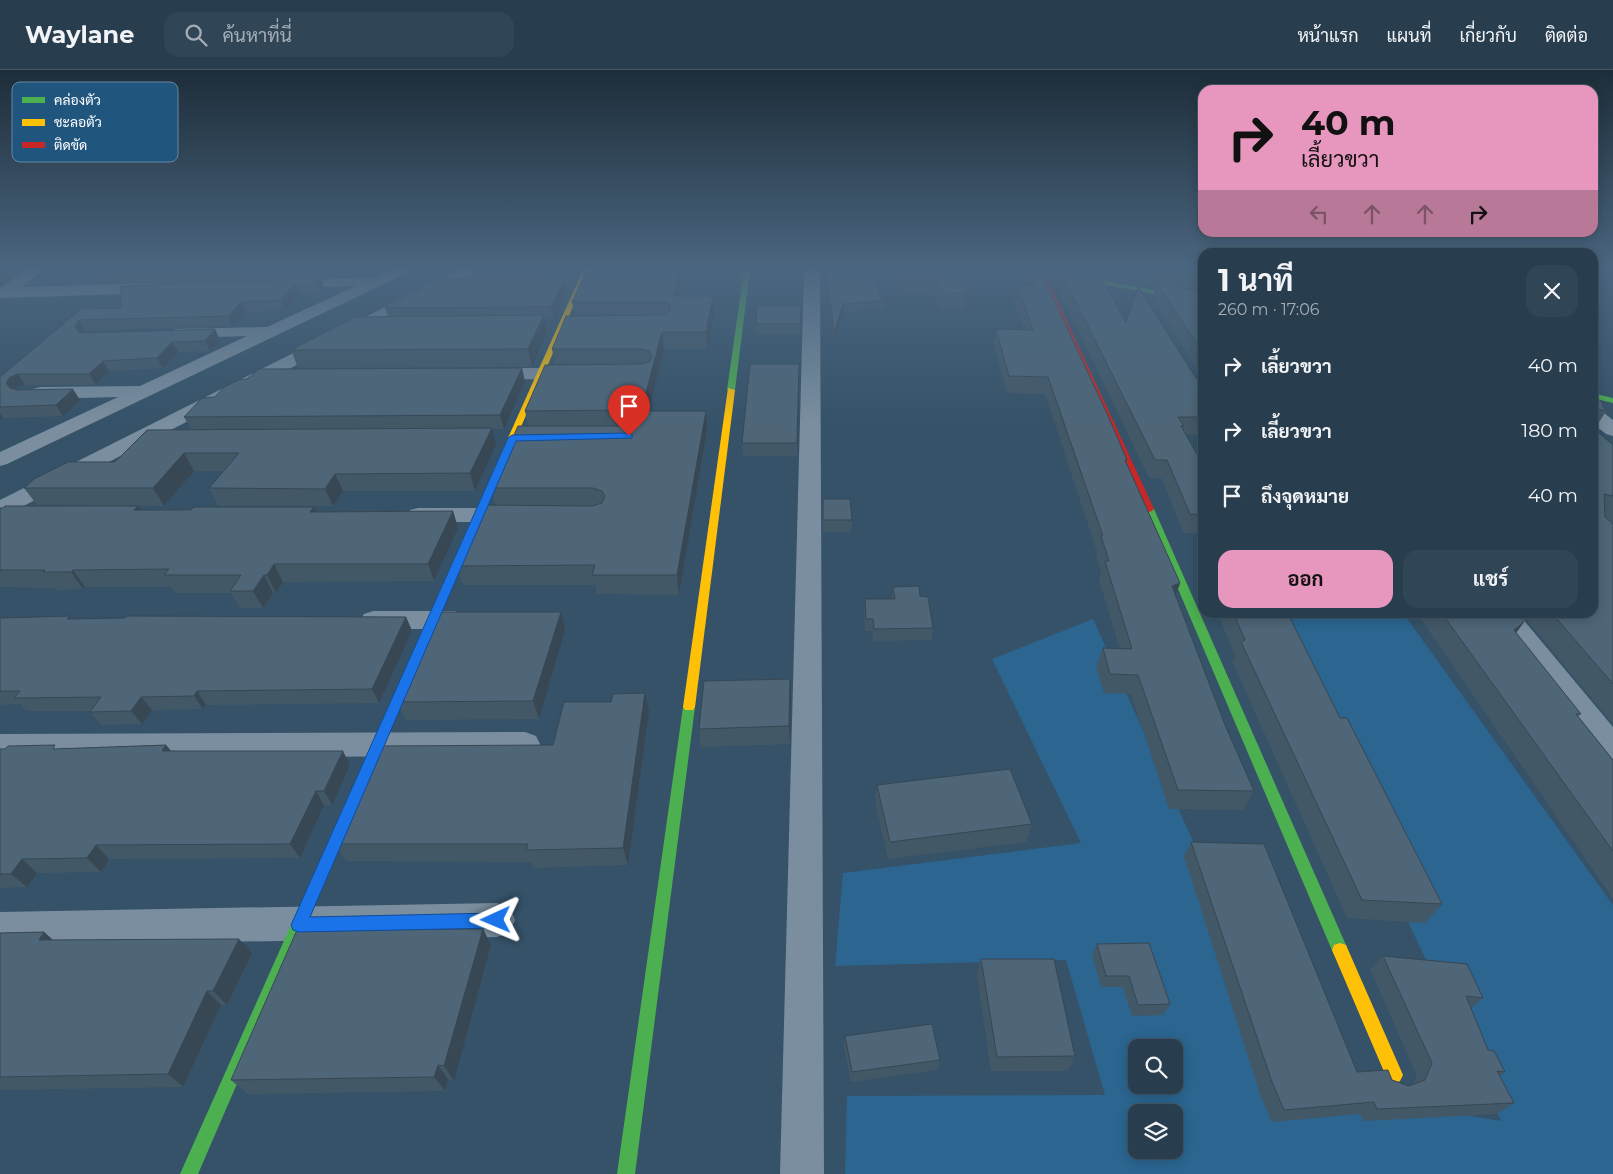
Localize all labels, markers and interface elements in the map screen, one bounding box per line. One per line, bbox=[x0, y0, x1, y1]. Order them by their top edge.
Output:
search box bbox=[164, 12, 514, 57]
text: Waylane bbox=[25, 20, 134, 49]
icon: search bbox=[182, 21, 210, 49]
text: ค้นหาที่นี่ bbox=[222, 24, 292, 47]
text: หน้าแรก bbox=[1297, 25, 1359, 47]
text: แผนที่ bbox=[1387, 25, 1431, 47]
text: เกี่ยวกับ bbox=[1459, 25, 1517, 47]
text: ติดต่อ bbox=[1545, 25, 1588, 47]
legend bbox=[12, 82, 178, 162]
text: คล่องตัว bbox=[54, 91, 101, 109]
text: 40 m bbox=[1301, 101, 1396, 144]
icon: right bbox=[1218, 105, 1283, 170]
text: ชะลอตัว bbox=[54, 113, 102, 131]
text: ติดขัด bbox=[54, 136, 87, 154]
text: เลี้ยวขวา bbox=[1301, 146, 1379, 173]
icon: left bbox=[1305, 200, 1333, 228]
icon: ahead bbox=[1358, 200, 1386, 228]
icon: ahead bbox=[1411, 200, 1439, 228]
icon: right bbox=[1464, 200, 1492, 228]
text: 1 นาที bbox=[1218, 262, 1293, 299]
button: close bbox=[1526, 265, 1578, 317]
text: 260 m · 17:06 bbox=[1218, 300, 1320, 319]
icon: right bbox=[1218, 352, 1246, 380]
text: 40 m bbox=[1528, 354, 1578, 377]
text: เลี้ยวขวา bbox=[1261, 355, 1332, 378]
pin bbox=[608, 385, 650, 436]
icon: arrive bbox=[615, 392, 643, 420]
icon: right bbox=[1218, 417, 1246, 445]
text: 180 m bbox=[1521, 419, 1578, 442]
text: เลี้ยวขวา bbox=[1261, 420, 1332, 443]
icon: arrive bbox=[1218, 482, 1246, 510]
text: 40 m bbox=[1528, 484, 1578, 507]
text: ถึงจุดหมาย bbox=[1261, 485, 1349, 508]
button: ออก bbox=[1218, 550, 1393, 608]
button: แชร์ bbox=[1403, 550, 1578, 608]
position arrow bbox=[469, 893, 521, 945]
map controls bbox=[1128, 1039, 1183, 1159]
button: search bbox=[1128, 1039, 1183, 1094]
button: layers bbox=[1128, 1104, 1183, 1159]

